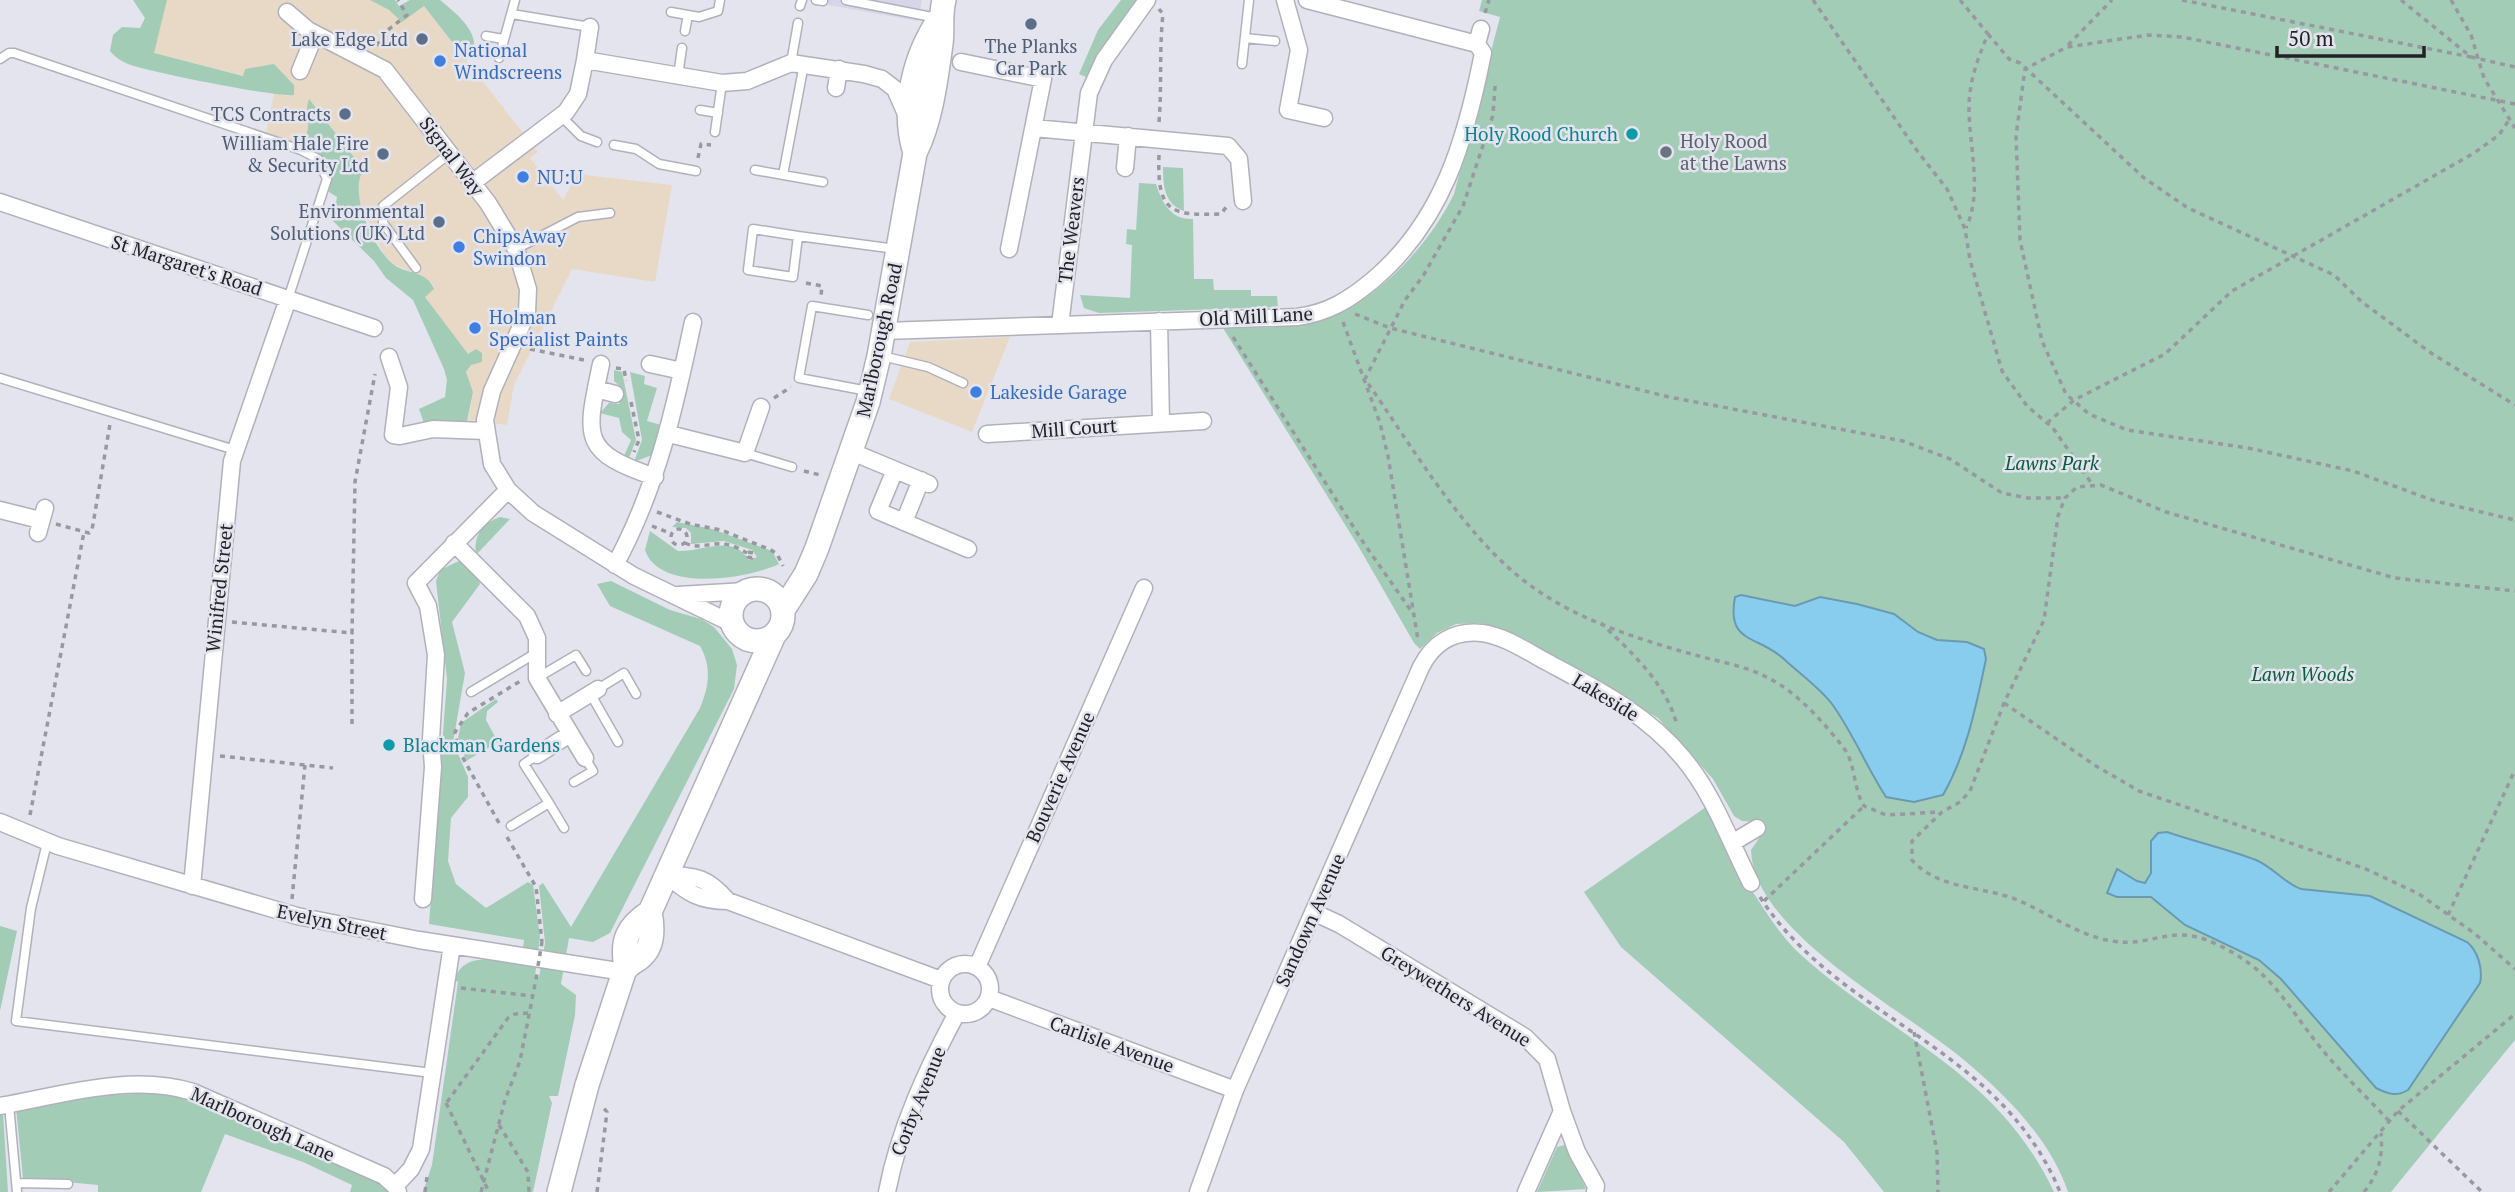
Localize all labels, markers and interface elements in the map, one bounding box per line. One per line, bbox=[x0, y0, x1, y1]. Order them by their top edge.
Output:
scale bar bbox=[2277, 14, 2424, 58]
marker: The Planks Car Park bbox=[1023, 16, 1039, 32]
text: 50 m bbox=[2288, 24, 2334, 52]
place label: Lake Edge Ltd bbox=[291, 26, 408, 51]
marker: Lake Edge Ltd bbox=[414, 31, 430, 47]
place label: The Planks Car Park bbox=[984, 33, 1078, 80]
place label: National Windscreens bbox=[454, 37, 562, 84]
marker: National Windscreens bbox=[432, 53, 448, 69]
place label: TCS Contracts bbox=[211, 101, 331, 126]
marker: TCS Contracts bbox=[337, 106, 353, 122]
street label: Signal Way bbox=[414, 111, 491, 201]
place label: Holy Rood Church bbox=[1464, 121, 1618, 146]
marker: Holy Rood Church bbox=[1624, 126, 1640, 142]
place label: Holy Rood at the Lawns bbox=[1680, 128, 1787, 175]
place label: William Hale Fire & Security Ltd bbox=[222, 130, 369, 177]
marker: Holy Rood at the Lawns bbox=[1658, 144, 1674, 160]
marker: William Hale Fire & Security Ltd bbox=[375, 146, 391, 162]
place label: NU:U bbox=[537, 164, 583, 189]
marker: NU:U bbox=[515, 169, 531, 185]
street label: The Weavers bbox=[1052, 175, 1089, 285]
place label: Environmental Solutions (UK) Ltd bbox=[270, 198, 425, 245]
marker: Environmental Solutions (UK) Ltd bbox=[431, 214, 447, 230]
place label: ChipsAway Swindon bbox=[473, 223, 566, 270]
street label: St Margaret's Road bbox=[109, 228, 266, 301]
marker: ChipsAway Swindon bbox=[451, 239, 467, 255]
street label: Marlborough Road bbox=[850, 260, 907, 419]
street label: Old Mill Lane bbox=[1198, 300, 1314, 331]
place label: Holman Specialist Paints bbox=[489, 304, 628, 351]
marker: Holman Specialist Paints bbox=[467, 320, 483, 336]
place label: Lakeside Garage bbox=[990, 379, 1127, 404]
marker: Lakeside Garage bbox=[968, 384, 984, 400]
street label: Mill Court bbox=[1030, 412, 1118, 443]
park label: Lawns Park bbox=[2004, 450, 2100, 475]
street label: Winifred Street bbox=[199, 522, 238, 654]
park label: Lawn Woods bbox=[2251, 661, 2354, 686]
street label: Lakeside bbox=[1568, 667, 1644, 726]
street label: Bouverie Avenue bbox=[1019, 707, 1100, 846]
place label: Blackman Gardens bbox=[403, 732, 560, 757]
marker: Blackman Gardens bbox=[381, 737, 397, 753]
street label: Sandown Avenue bbox=[1269, 849, 1350, 990]
street label: Evelyn Street bbox=[275, 898, 389, 945]
street label: Greywethers Avenue bbox=[1376, 939, 1536, 1052]
street label: Carlisle Avenue bbox=[1047, 1009, 1178, 1078]
street label: Corby Avenue bbox=[884, 1043, 951, 1159]
street label: Marlborough Lane bbox=[187, 1081, 339, 1167]

